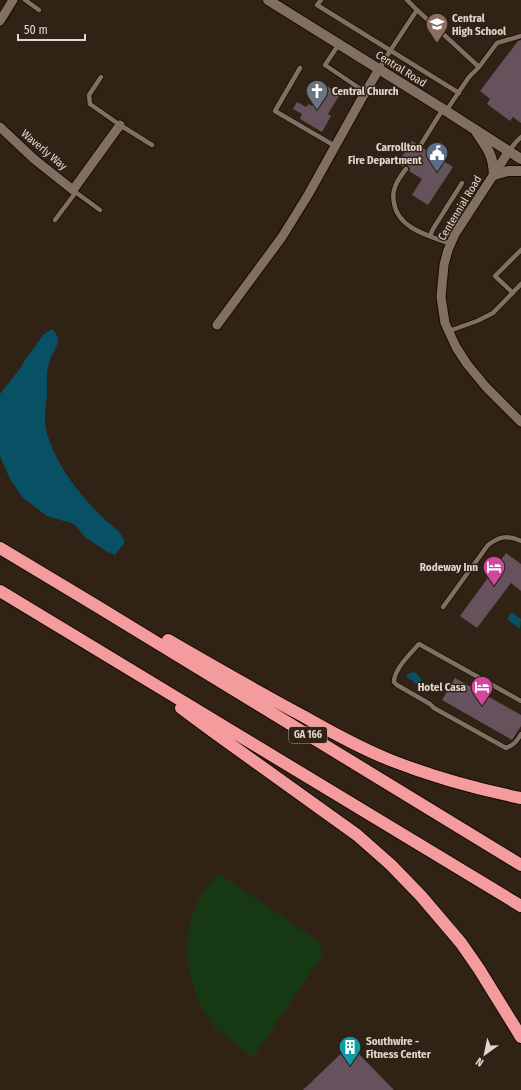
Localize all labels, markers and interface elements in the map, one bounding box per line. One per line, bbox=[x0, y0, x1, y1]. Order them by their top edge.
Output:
school or university icon: Central High School bbox=[424, 11, 450, 44]
place label: Central High School bbox=[452, 12, 507, 38]
scale bar bbox=[18, 16, 85, 42]
text: 50 m bbox=[24, 23, 48, 37]
street label: Central Road bbox=[373, 48, 429, 90]
church icon: Central Church bbox=[304, 78, 330, 111]
place label: Central Church bbox=[332, 85, 399, 98]
street label: Waverly Way bbox=[19, 127, 70, 173]
public building icon: Carrollton Fire Department bbox=[424, 140, 450, 173]
place label: Carrollton Fire Department bbox=[348, 141, 422, 167]
street label: Centennial Road bbox=[436, 173, 484, 243]
hotel icon: Rodeway Inn bbox=[481, 554, 507, 587]
place label: Rodeway Inn bbox=[420, 561, 478, 574]
hotel icon: Hotel Casa bbox=[469, 674, 495, 707]
place label: Hotel Casa bbox=[418, 681, 467, 694]
road number: GA 166 bbox=[289, 727, 327, 743]
building icon: Southwire - Fitness Center bbox=[337, 1034, 363, 1067]
north arrow bbox=[465, 1034, 505, 1074]
place label: Southwire - Fitness Center bbox=[366, 1035, 432, 1061]
text: N bbox=[474, 1055, 486, 1069]

